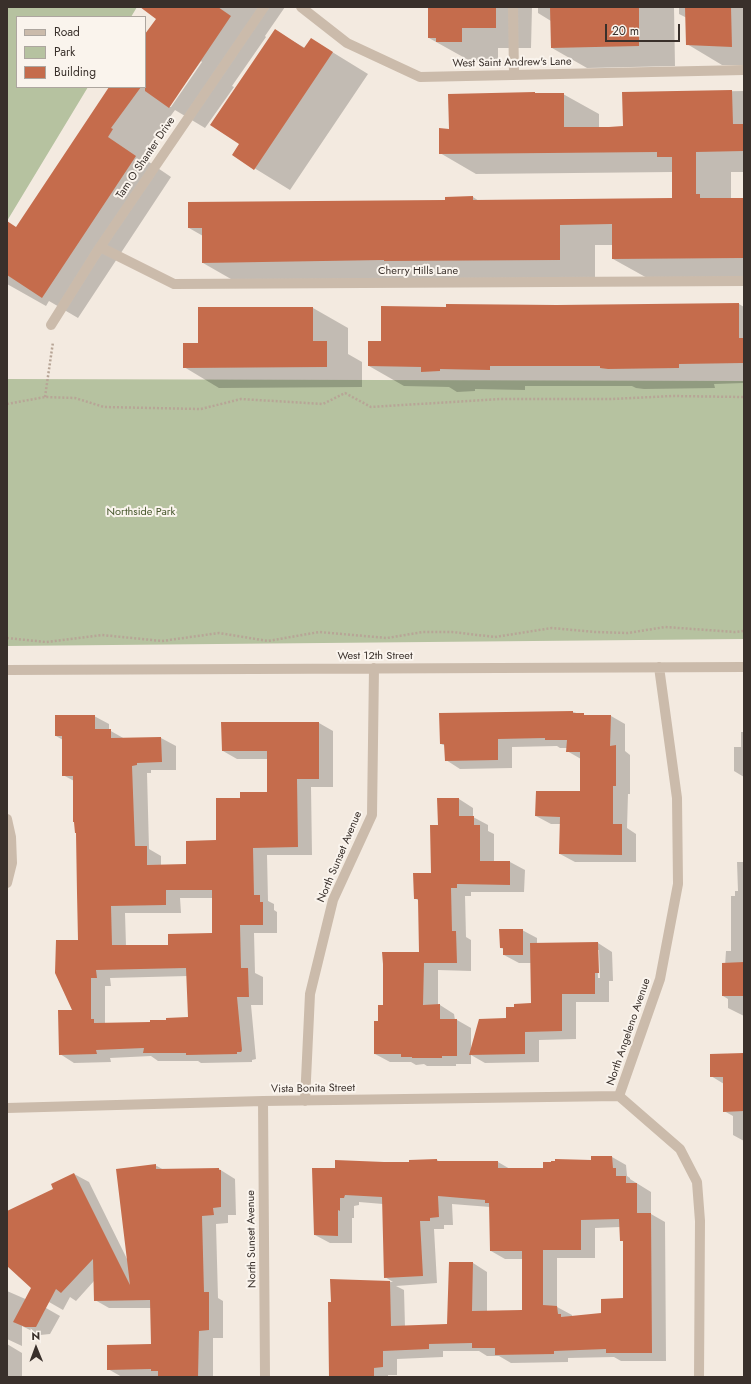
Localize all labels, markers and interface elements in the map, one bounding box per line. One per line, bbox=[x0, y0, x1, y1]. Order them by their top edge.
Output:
legend bbox=[16, 16, 146, 88]
scale bar bbox=[607, 16, 682, 42]
text: 20 m bbox=[612, 22, 639, 40]
text: Road bbox=[54, 23, 80, 41]
text: Park bbox=[54, 43, 75, 61]
street label: West Saint Andrew's Lane bbox=[452, 55, 572, 71]
text: Building bbox=[54, 63, 96, 81]
street label: Tam O Shanter Drive bbox=[114, 115, 178, 201]
street label: Cherry Hills Lane bbox=[378, 264, 458, 278]
park label: Northside Park bbox=[107, 505, 175, 519]
street label: West 12th Street bbox=[337, 649, 413, 663]
street label: North Sunset Avenue bbox=[315, 809, 365, 905]
street label: North Angeleno Avenue bbox=[604, 977, 654, 1087]
street label: Vista Bonita Street bbox=[271, 1082, 355, 1096]
street label: North Sunset Avenue bbox=[245, 1190, 259, 1288]
north arrow bbox=[16, 1328, 56, 1368]
text: N bbox=[31, 1328, 40, 1344]

